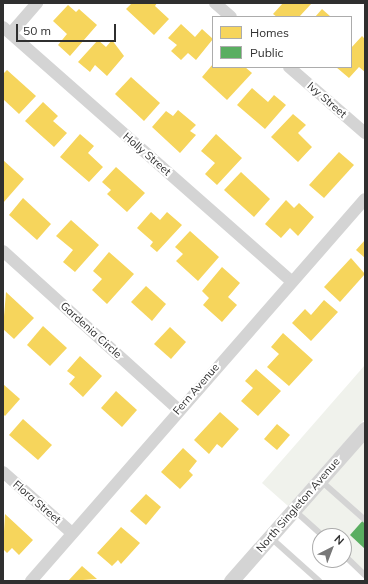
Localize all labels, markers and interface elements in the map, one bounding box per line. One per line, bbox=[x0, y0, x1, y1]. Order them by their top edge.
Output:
scale bar bbox=[18, 16, 118, 42]
legend bbox=[212, 16, 352, 68]
text: 50 m bbox=[23, 23, 51, 38]
text: Homes bbox=[250, 25, 289, 40]
text: Public bbox=[250, 45, 284, 60]
street label: Ivy Street bbox=[305, 79, 349, 121]
street label: Holly Street bbox=[120, 130, 174, 178]
street label: Gardenia Circle bbox=[58, 299, 124, 361]
street label: Fern Avenue bbox=[170, 361, 222, 417]
street label: North Singleton Avenue bbox=[253, 455, 343, 555]
street label: Flora Street bbox=[10, 478, 64, 526]
north arrow bbox=[312, 528, 352, 568]

